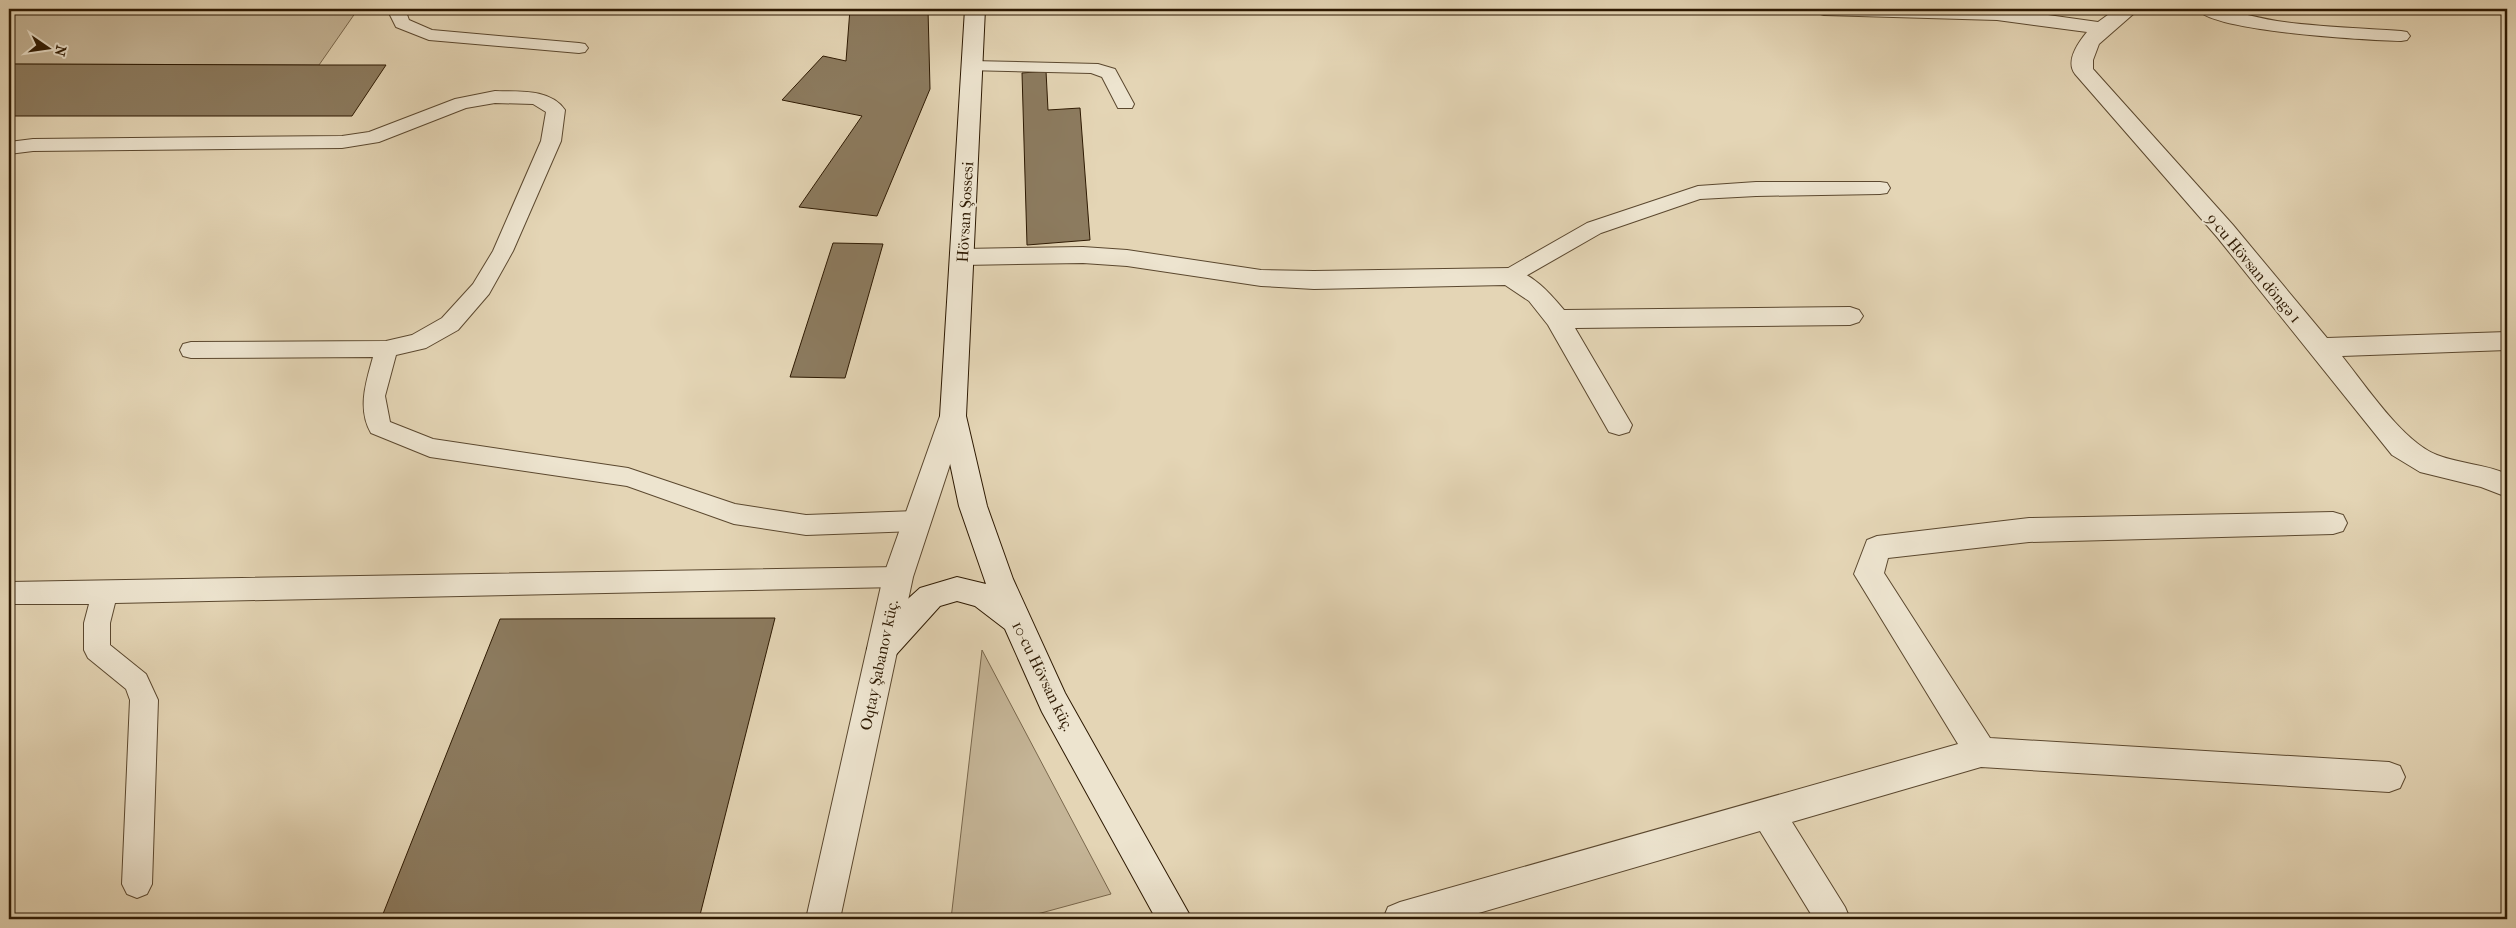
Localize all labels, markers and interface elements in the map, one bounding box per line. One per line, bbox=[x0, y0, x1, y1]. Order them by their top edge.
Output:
north arrow bbox=[22, 22, 72, 72]
text: N bbox=[51, 44, 70, 58]
street label: Hövsan Şossesi bbox=[953, 161, 977, 263]
street label: 9-cu Hövsan döngə 1 bbox=[2203, 209, 2305, 327]
street label: Oqtay Şabanov küç. bbox=[856, 598, 902, 732]
street label: 10-cu Hövsan küç. bbox=[1008, 618, 1078, 734]

